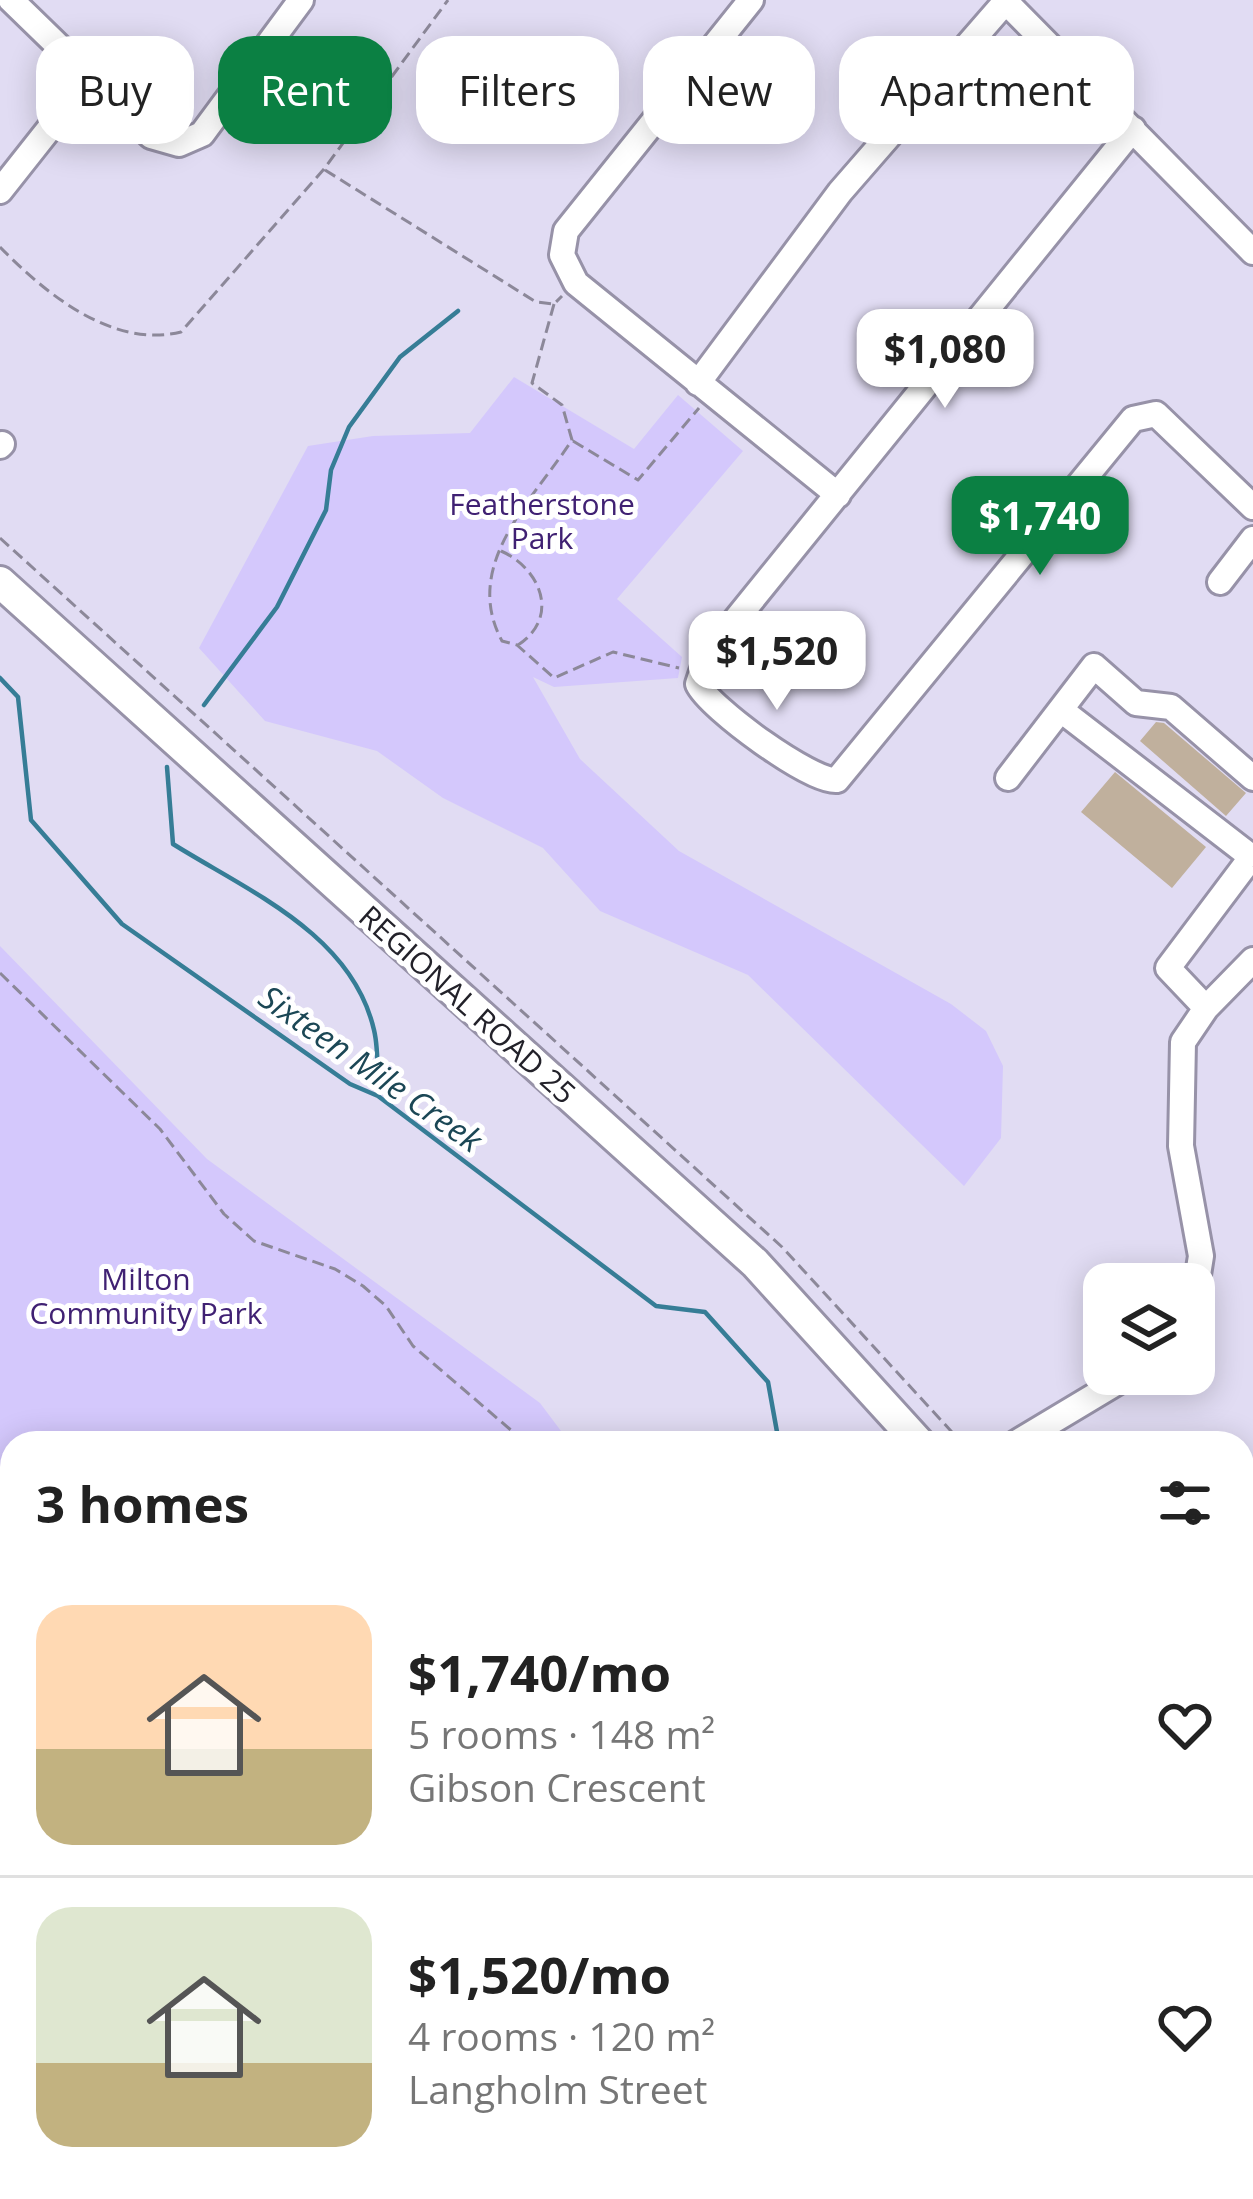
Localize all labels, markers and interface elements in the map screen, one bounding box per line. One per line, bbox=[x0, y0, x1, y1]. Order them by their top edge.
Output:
chip: Buy bbox=[36, 36, 194, 144]
chip: Rent bbox=[218, 36, 392, 144]
chip: Filters bbox=[416, 36, 619, 144]
chip: New bbox=[643, 36, 815, 144]
chip: Apartment bbox=[839, 36, 1134, 144]
pin: $1,080 bbox=[847, 309, 1043, 411]
text: $1,080 bbox=[884, 321, 1006, 374]
pin: $1,740 bbox=[942, 476, 1138, 578]
park label: Featherstone Park bbox=[449, 483, 635, 558]
text: $1,740 bbox=[979, 488, 1101, 541]
pin: $1,520 bbox=[679, 611, 875, 713]
text: $1,520 bbox=[716, 623, 838, 676]
street label: REGIONAL ROAD 25 bbox=[351, 896, 585, 1112]
water label: Sixteen Mile Creek bbox=[250, 974, 493, 1163]
park label: Milton Community Park bbox=[29, 1258, 263, 1333]
map controls bbox=[1083, 1263, 1215, 1395]
button: layers bbox=[1083, 1263, 1215, 1395]
text: 3 homes bbox=[36, 1468, 249, 1538]
icon: filters bbox=[1152, 1470, 1218, 1536]
text: $1,740/mo bbox=[408, 1637, 671, 1707]
icon: home bbox=[132, 1653, 276, 1797]
icon: heart bbox=[1152, 1692, 1218, 1758]
text: 5 rooms · 148 m² bbox=[408, 1707, 715, 1760]
text: Gibson Crescent bbox=[408, 1760, 706, 1813]
text: $1,520/mo bbox=[408, 1939, 671, 2009]
icon: home bbox=[132, 1955, 276, 2099]
icon: heart bbox=[1152, 1994, 1218, 2060]
text: 4 rooms · 120 m² bbox=[408, 2009, 715, 2062]
text: Langholm Street bbox=[408, 2062, 708, 2115]

